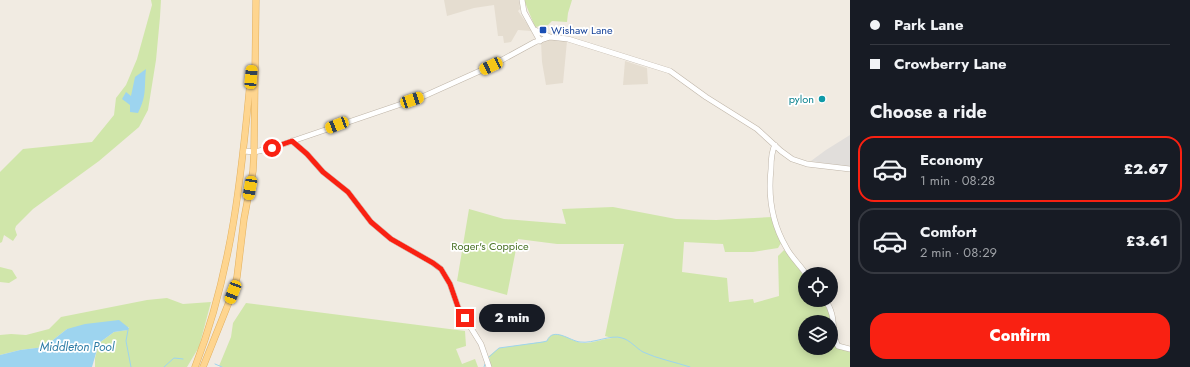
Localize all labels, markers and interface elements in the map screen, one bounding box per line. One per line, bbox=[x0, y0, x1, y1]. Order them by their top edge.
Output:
text: Park Lane bbox=[894, 14, 964, 36]
place label: Wishaw Lane bbox=[551, 22, 613, 38]
marker: Wishaw Lane bbox=[538, 25, 548, 35]
text: Crowberry Lane bbox=[894, 53, 1007, 75]
car bbox=[478, 55, 504, 77]
car bbox=[244, 65, 258, 89]
car bbox=[399, 90, 425, 110]
place label: pylon bbox=[789, 91, 814, 107]
marker: pylon bbox=[817, 94, 827, 104]
text: Choose a ride bbox=[870, 99, 987, 125]
car bbox=[324, 115, 350, 135]
route start bbox=[263, 139, 281, 157]
text: Economy bbox=[920, 149, 983, 171]
icon: car bbox=[872, 151, 908, 187]
text: £2.67 bbox=[1124, 158, 1168, 180]
text: 1 min · 08:28 bbox=[920, 171, 995, 190]
car bbox=[242, 175, 258, 201]
text: Comfort bbox=[920, 221, 977, 243]
icon: car bbox=[872, 223, 908, 259]
text: £3.61 bbox=[1126, 230, 1168, 252]
park label: Roger's Coppice bbox=[451, 238, 529, 254]
text: 2 min · 08:29 bbox=[920, 243, 997, 262]
map controls bbox=[798, 267, 838, 355]
button: locate bbox=[798, 267, 838, 307]
car bbox=[223, 279, 243, 305]
callout: 2 min bbox=[479, 304, 545, 332]
text: 2 min bbox=[495, 308, 529, 327]
route end bbox=[456, 309, 474, 327]
button: Confirm bbox=[870, 313, 1170, 359]
button: layers bbox=[798, 315, 838, 355]
water label: Middleton Pool bbox=[40, 338, 116, 356]

